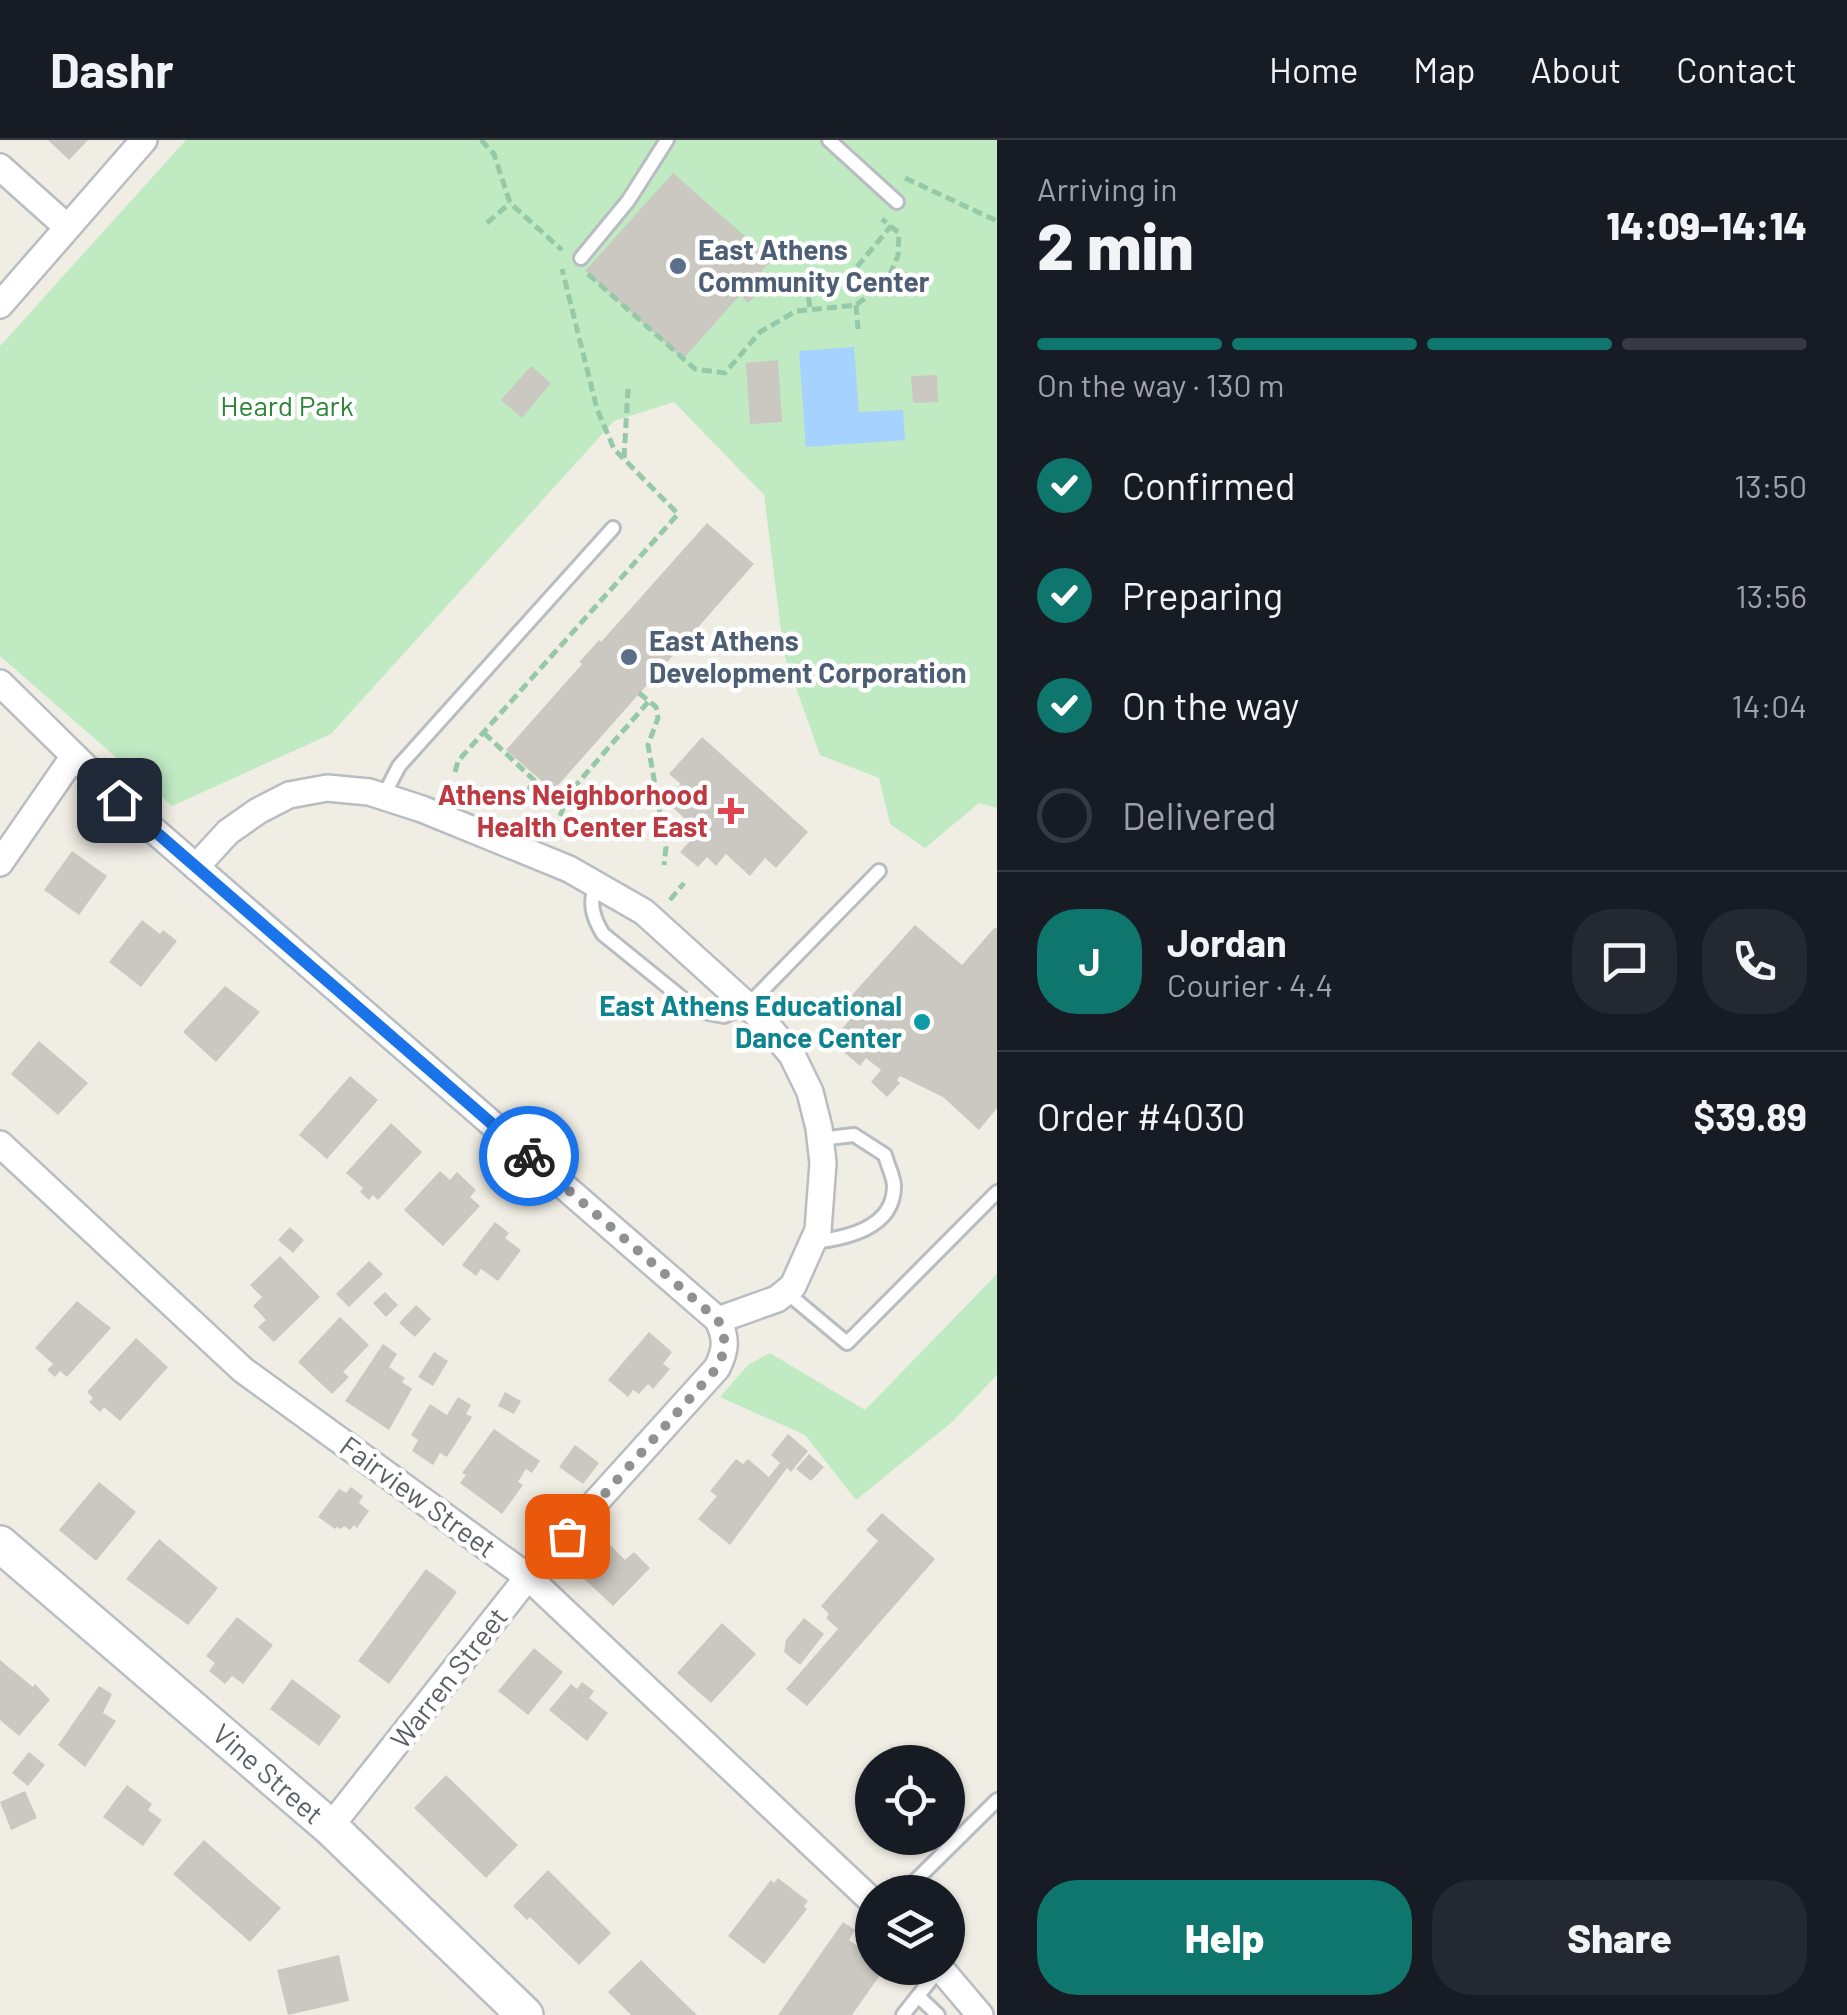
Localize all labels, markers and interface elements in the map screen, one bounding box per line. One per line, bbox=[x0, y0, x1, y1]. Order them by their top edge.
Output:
text: Dashr bbox=[50, 40, 174, 98]
text: Home bbox=[1269, 48, 1358, 90]
text: Map bbox=[1413, 48, 1476, 90]
text: About bbox=[1531, 48, 1621, 90]
text: Contact bbox=[1676, 48, 1797, 90]
text: Arriving in bbox=[1037, 169, 1177, 207]
text: 14:09–14:14 bbox=[1607, 202, 1807, 248]
text: 2 min bbox=[1037, 205, 1194, 283]
place label: East Athens Community Center bbox=[698, 232, 930, 298]
marker: East Athens Community Center bbox=[667, 255, 689, 277]
text: On the way · 130 m bbox=[1037, 365, 1284, 403]
park label: Heard Park bbox=[220, 388, 354, 422]
icon: check bbox=[1037, 458, 1092, 513]
text: Confirmed bbox=[1122, 462, 1295, 508]
text: 13:50 bbox=[1734, 466, 1807, 504]
icon: check bbox=[1037, 568, 1092, 623]
text: Preparing bbox=[1122, 572, 1283, 618]
text: 13:56 bbox=[1736, 576, 1807, 614]
place label: East Athens Development Corporation bbox=[649, 623, 967, 689]
marker: East Athens Development Corporation bbox=[618, 646, 640, 668]
icon: check bbox=[1037, 678, 1092, 733]
text: On the way bbox=[1122, 682, 1299, 728]
text: 14:04 bbox=[1732, 686, 1807, 724]
pin bbox=[77, 758, 162, 843]
icon: home bbox=[92, 773, 147, 828]
place label: Athens Neighborhood Health Center East bbox=[438, 777, 708, 843]
text: Delivered bbox=[1122, 792, 1276, 838]
marker: Athens Neighborhood Health Center East bbox=[718, 798, 744, 824]
button: chat bbox=[1572, 909, 1677, 1014]
button: phone bbox=[1702, 909, 1807, 1014]
text: Jordan bbox=[1167, 919, 1287, 965]
text: J bbox=[1078, 938, 1101, 984]
text: Courier · 4.4 bbox=[1167, 965, 1333, 1003]
place label: East Athens Educational Dance Center bbox=[599, 988, 902, 1054]
marker: East Athens Educational Dance Center bbox=[911, 1011, 933, 1033]
text: Order #4030 bbox=[1037, 1093, 1245, 1139]
text: $39.89 bbox=[1694, 1093, 1807, 1139]
courier bbox=[479, 1106, 579, 1206]
icon: bike bbox=[502, 1129, 557, 1184]
street label: Fairview Street bbox=[334, 1428, 503, 1564]
pin bbox=[525, 1494, 610, 1579]
icon: bag bbox=[540, 1509, 595, 1564]
street label: Warren Street bbox=[383, 1600, 514, 1755]
street label: Vine Street bbox=[206, 1716, 331, 1831]
map controls bbox=[855, 1745, 965, 1985]
button: locate bbox=[855, 1745, 965, 1855]
button: layers bbox=[855, 1875, 965, 1985]
button: Help bbox=[1037, 1880, 1412, 1995]
button: Share bbox=[1432, 1880, 1807, 1995]

